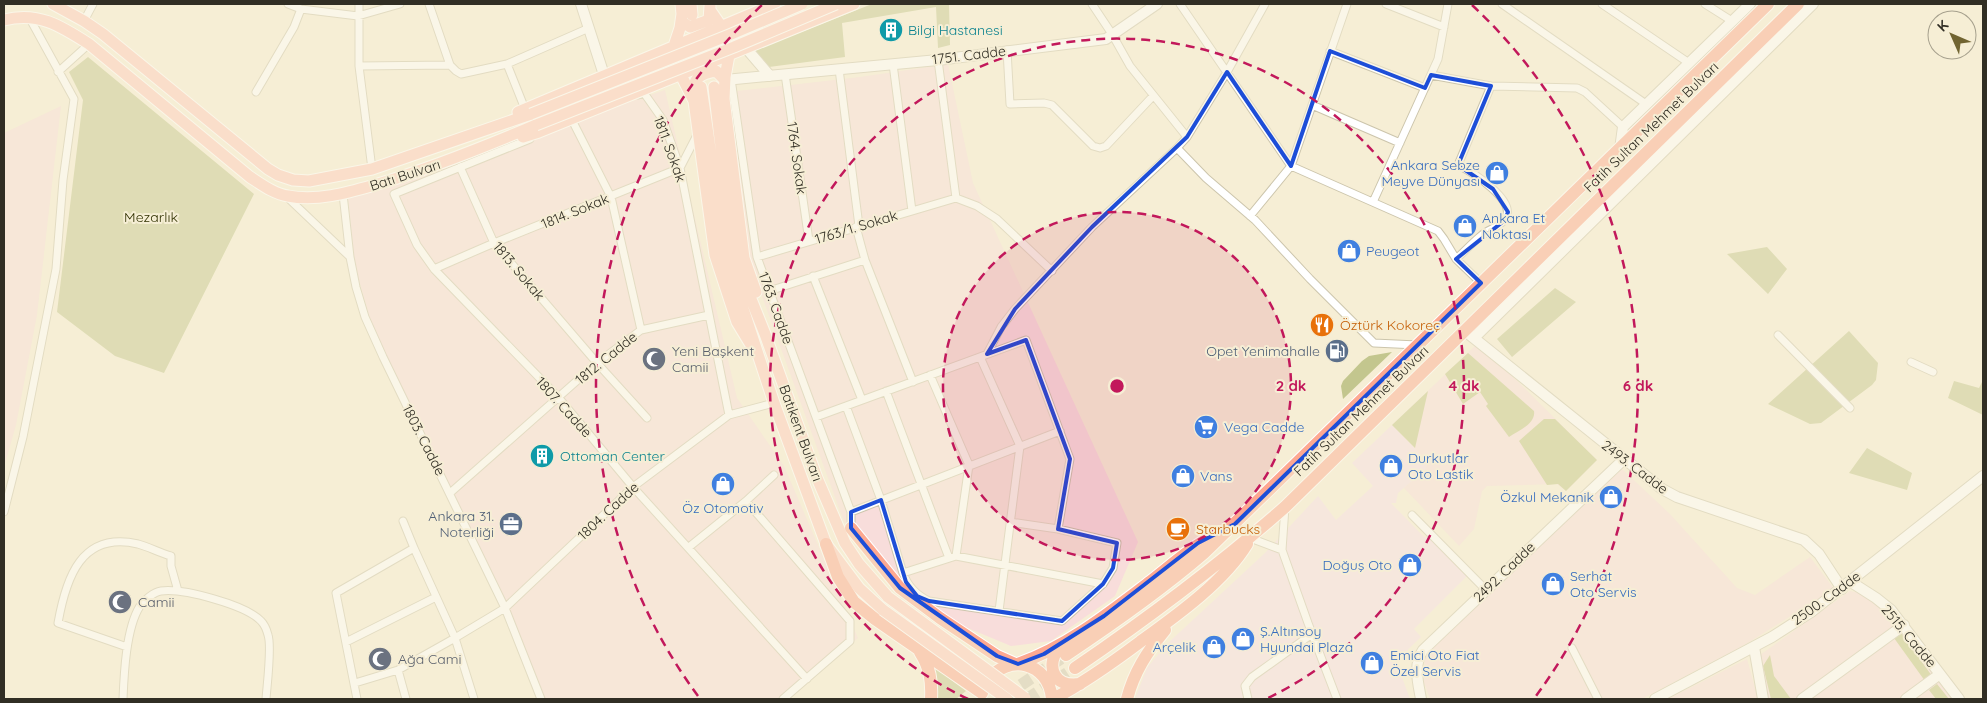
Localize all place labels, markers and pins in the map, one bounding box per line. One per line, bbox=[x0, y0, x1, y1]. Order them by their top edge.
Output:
building icon: Bilgi Hastanesi bbox=[878, 17, 904, 43]
place label: Bilgi Hastanesi bbox=[908, 21, 1003, 39]
place label: Ankara Sebze Meyve Dünyası bbox=[1382, 156, 1480, 190]
shop icon: Ankara Sebze Meyve Dünyası bbox=[1484, 160, 1510, 186]
place label: Ankara Et Noktası bbox=[1482, 209, 1546, 243]
shop icon: Ankara Et Noktası bbox=[1452, 213, 1478, 239]
shop icon: Peugeot bbox=[1336, 238, 1362, 264]
place label: Peugeot bbox=[1366, 242, 1420, 260]
restaurant icon: Öztürk Kokoreç bbox=[1309, 312, 1335, 338]
place label: Öztürk Kokoreç bbox=[1340, 316, 1440, 334]
fuel station icon: Opet Yenimahalle bbox=[1324, 338, 1350, 364]
place label: Yeni Başkent Camii bbox=[672, 342, 754, 376]
place label: Opet Yenimahalle bbox=[1206, 342, 1320, 360]
mosque icon: Yeni Başkent Camii bbox=[641, 346, 667, 372]
centre of rings bbox=[1108, 377, 1126, 395]
supermarket icon: Vega Cadde bbox=[1193, 414, 1219, 440]
place label: Vega Cadde bbox=[1224, 418, 1304, 436]
building icon: Ottoman Center bbox=[529, 443, 555, 469]
place label: Ottoman Center bbox=[560, 447, 665, 465]
place label: Durkutlar Oto Lastik bbox=[1408, 449, 1473, 483]
shop icon: Durkutlar Oto Lastik bbox=[1378, 453, 1404, 479]
shop icon: Vans bbox=[1170, 463, 1196, 489]
place label: Vans bbox=[1200, 467, 1232, 485]
shop icon: Öz Otomotiv bbox=[710, 471, 736, 497]
shop icon: Özkul Mekanik bbox=[1598, 484, 1624, 510]
place label: Özkul Mekanik bbox=[1500, 488, 1594, 506]
place label: Öz Otomotiv bbox=[682, 499, 764, 517]
place label: Ankara 31. Noterliği bbox=[428, 507, 494, 541]
office icon: Ankara 31. Noterliği bbox=[498, 511, 524, 537]
cafe icon: Starbucks bbox=[1165, 516, 1191, 542]
place label: Starbucks bbox=[1196, 520, 1260, 538]
shop icon: Doğuş Oto bbox=[1397, 552, 1423, 578]
place label: Doğuş Oto bbox=[1322, 556, 1392, 574]
place label: Serhat Oto Servis bbox=[1570, 567, 1637, 601]
shop icon: Serhat Oto Servis bbox=[1540, 571, 1566, 597]
mosque icon: Camii bbox=[107, 589, 133, 615]
place label: Camii bbox=[138, 593, 174, 611]
place label: Ş.Altınsoy Hyundai Plaza bbox=[1260, 622, 1353, 656]
shop icon: Ş.Altınsoy Hyundai Plaza bbox=[1230, 626, 1256, 652]
shop icon: Arçelik bbox=[1201, 634, 1227, 660]
place label: Arçelik bbox=[1153, 638, 1196, 656]
mosque icon: Ağa Cami bbox=[367, 646, 393, 672]
place label: Emici Oto Fiat Özel Servis bbox=[1390, 646, 1480, 680]
place label: Ağa Cami bbox=[398, 650, 462, 668]
shop icon: Emici Oto Fiat Özel Servis bbox=[1359, 650, 1385, 676]

